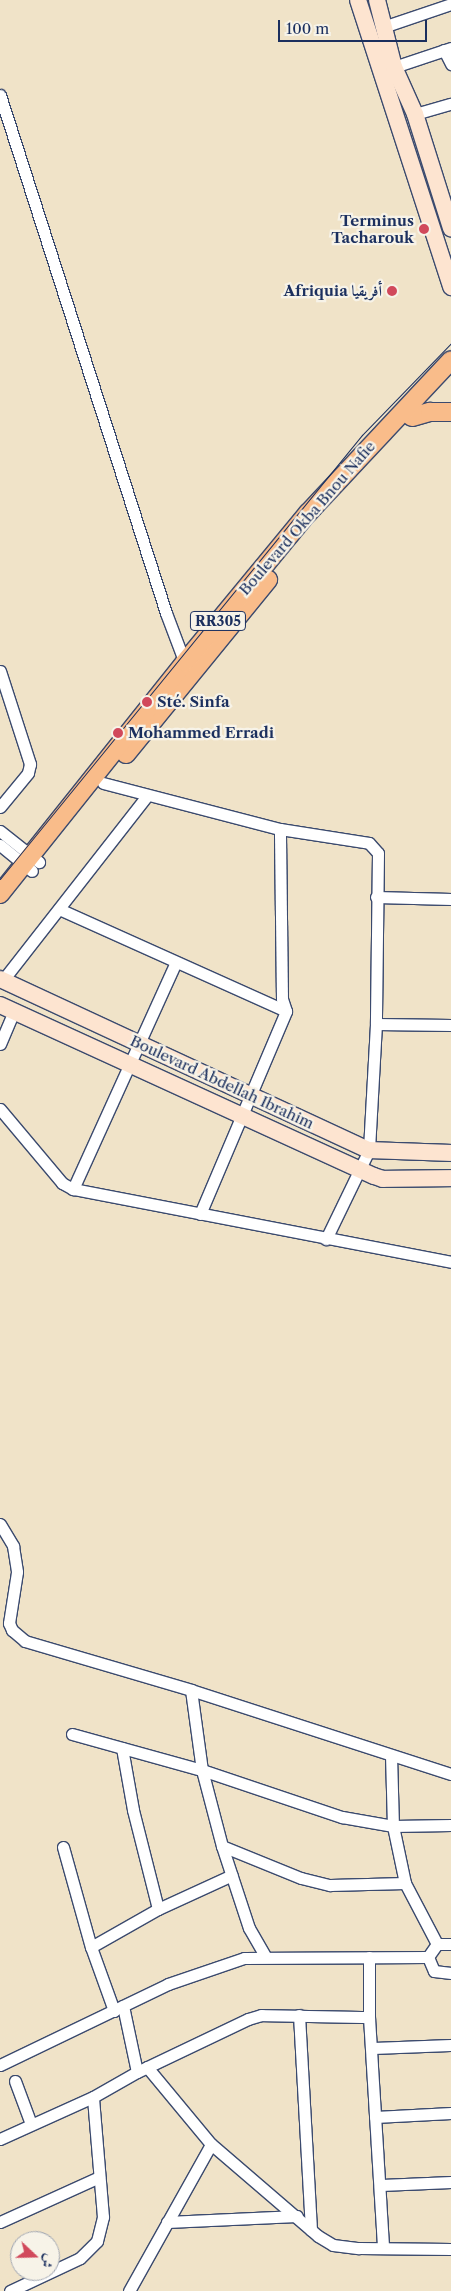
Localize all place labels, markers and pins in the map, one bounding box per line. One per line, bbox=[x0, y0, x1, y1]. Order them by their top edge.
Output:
place label: Terminus Tacharouk bbox=[331, 211, 414, 246]
marker: Terminus Tacharouk bbox=[418, 223, 430, 235]
place label: Afriquia أفريقيا bbox=[283, 282, 382, 300]
marker: Afriquia أفريقيا bbox=[386, 285, 398, 297]
place label: Sté. Sinfa bbox=[157, 693, 230, 711]
marker: Sté. Sinfa bbox=[141, 696, 153, 708]
place label: Mohammed Erradi bbox=[128, 724, 274, 742]
marker: Mohammed Erradi bbox=[112, 727, 124, 739]

